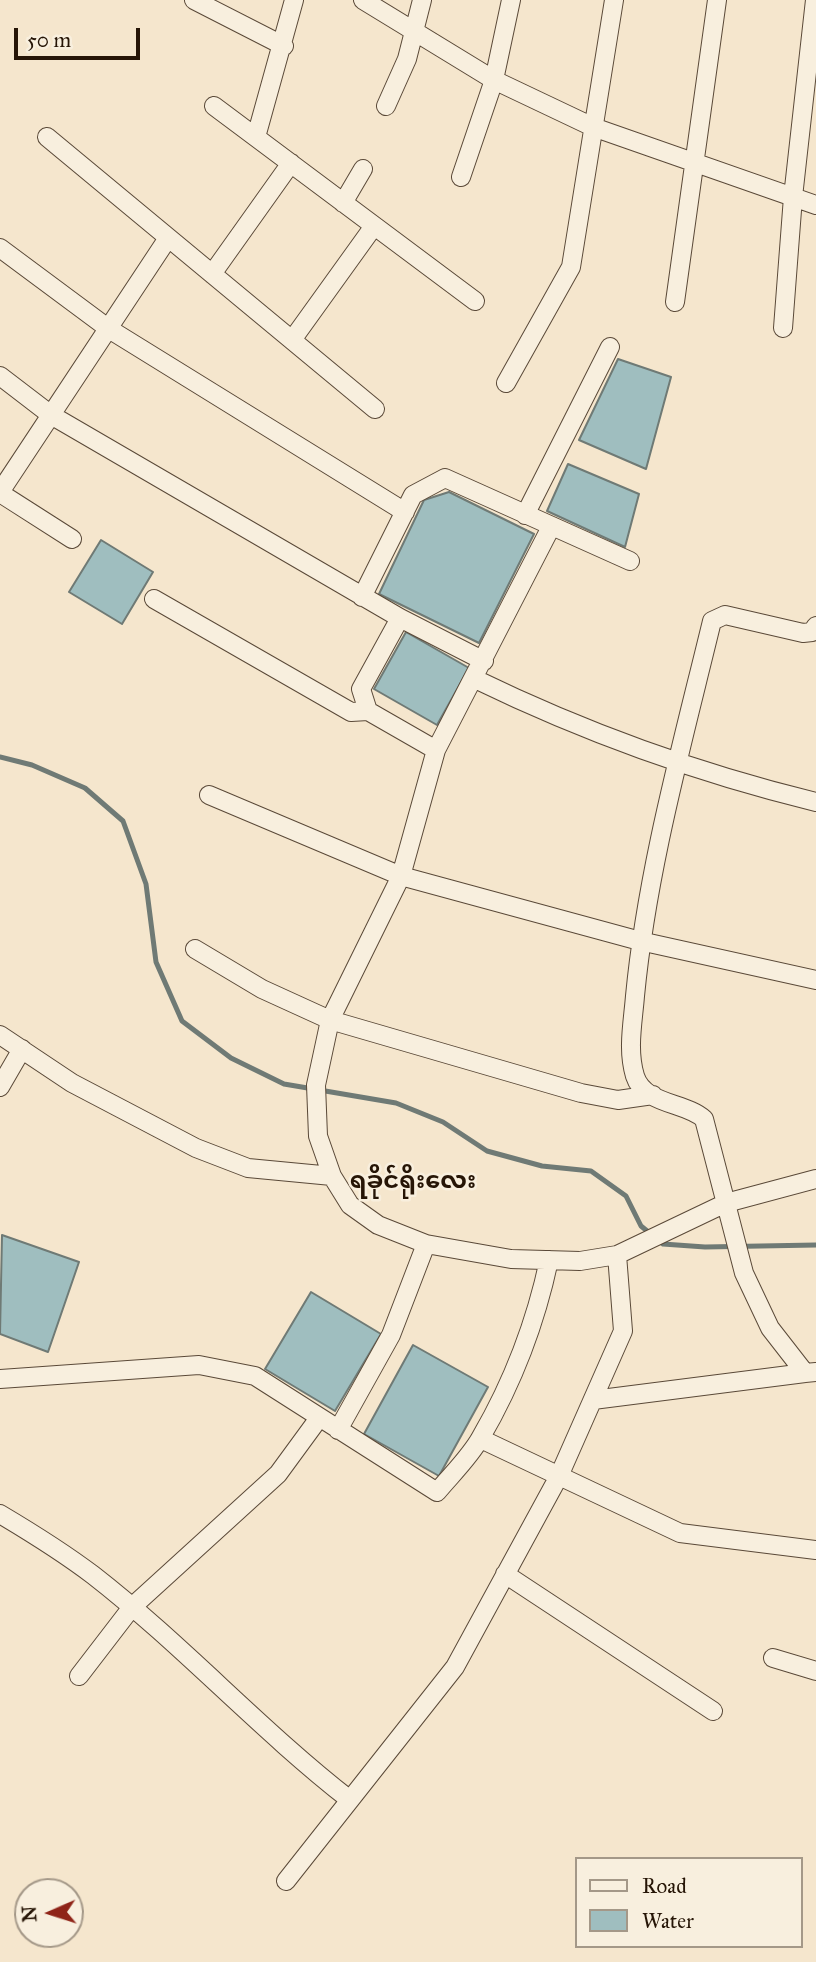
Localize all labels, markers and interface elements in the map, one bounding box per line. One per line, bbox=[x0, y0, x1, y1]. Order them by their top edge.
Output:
scale bar bbox=[18, 14, 144, 58]
text: 50 m bbox=[27, 27, 71, 53]
district label: ရခိုင်ရိုးလေး bbox=[350, 1168, 476, 1196]
legend bbox=[574, 1857, 802, 1948]
text: Road bbox=[642, 1873, 687, 1899]
north arrow bbox=[14, 1878, 84, 1948]
text: N bbox=[18, 1905, 41, 1923]
text: Water bbox=[642, 1908, 694, 1934]

